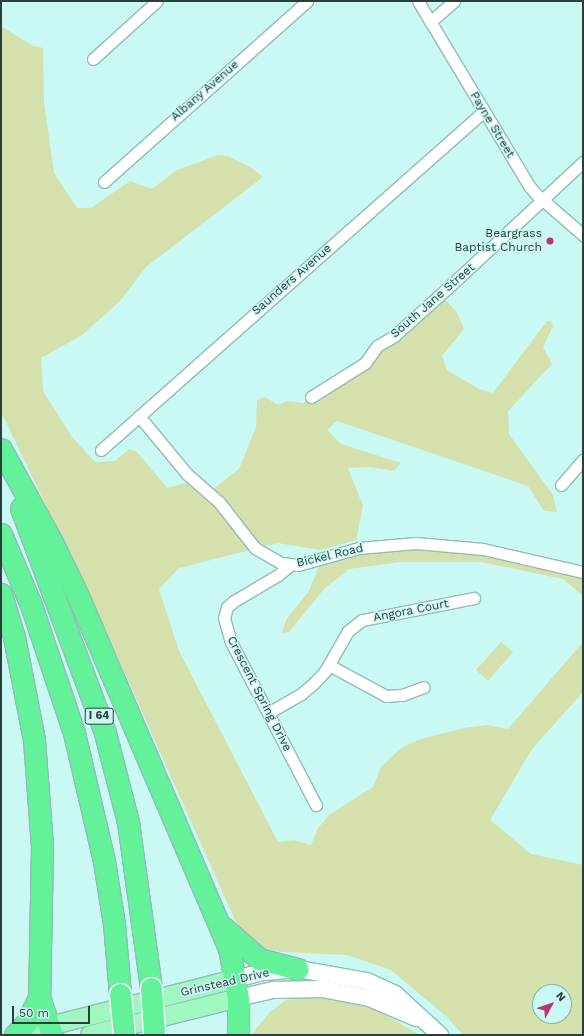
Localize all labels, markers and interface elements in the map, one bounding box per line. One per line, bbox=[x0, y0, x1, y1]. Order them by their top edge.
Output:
street label: Albany Avenue bbox=[168, 57, 242, 125]
street label: Payne Street bbox=[467, 89, 517, 161]
place label: Beargrass Baptist Church bbox=[454, 227, 542, 255]
marker: Beargrass Baptist Church bbox=[545, 236, 555, 246]
street label: Saunders Avenue bbox=[249, 241, 335, 319]
street label: South Jane Street bbox=[388, 261, 478, 341]
street label: Bickel Road bbox=[295, 541, 365, 571]
street label: Angora Court bbox=[372, 597, 450, 625]
street label: Crescent Spring Drive bbox=[224, 634, 294, 754]
road number: I 64 bbox=[84, 707, 114, 725]
street label: Grinstead Drive bbox=[179, 966, 271, 1000]
north arrow bbox=[532, 984, 572, 1024]
text: N bbox=[553, 989, 568, 1004]
scale bar bbox=[14, 998, 92, 1024]
text: 50 m bbox=[19, 1006, 49, 1020]

